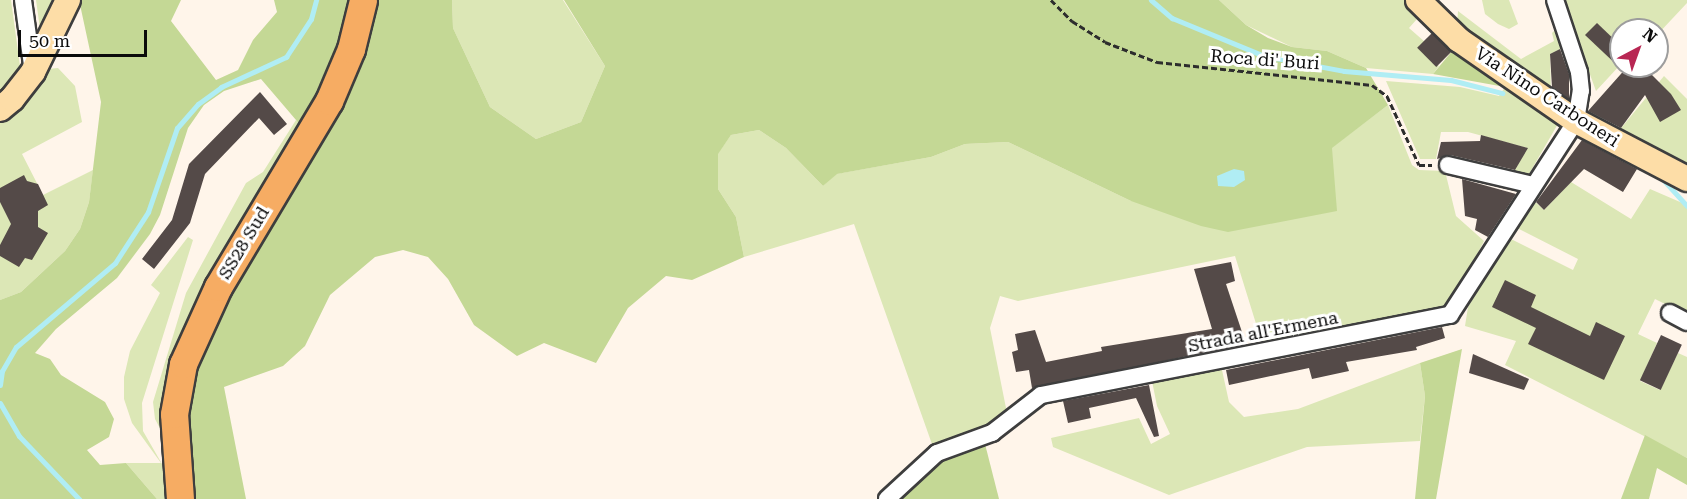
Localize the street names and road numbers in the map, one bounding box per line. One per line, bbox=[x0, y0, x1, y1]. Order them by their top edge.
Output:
street label: Via Nino Carboneri bbox=[1471, 42, 1623, 152]
street label: Roca di' Buri bbox=[1210, 45, 1320, 75]
street label: SS28 Sud bbox=[214, 203, 274, 283]
street label: Strada all'Ermena bbox=[1186, 307, 1340, 357]

